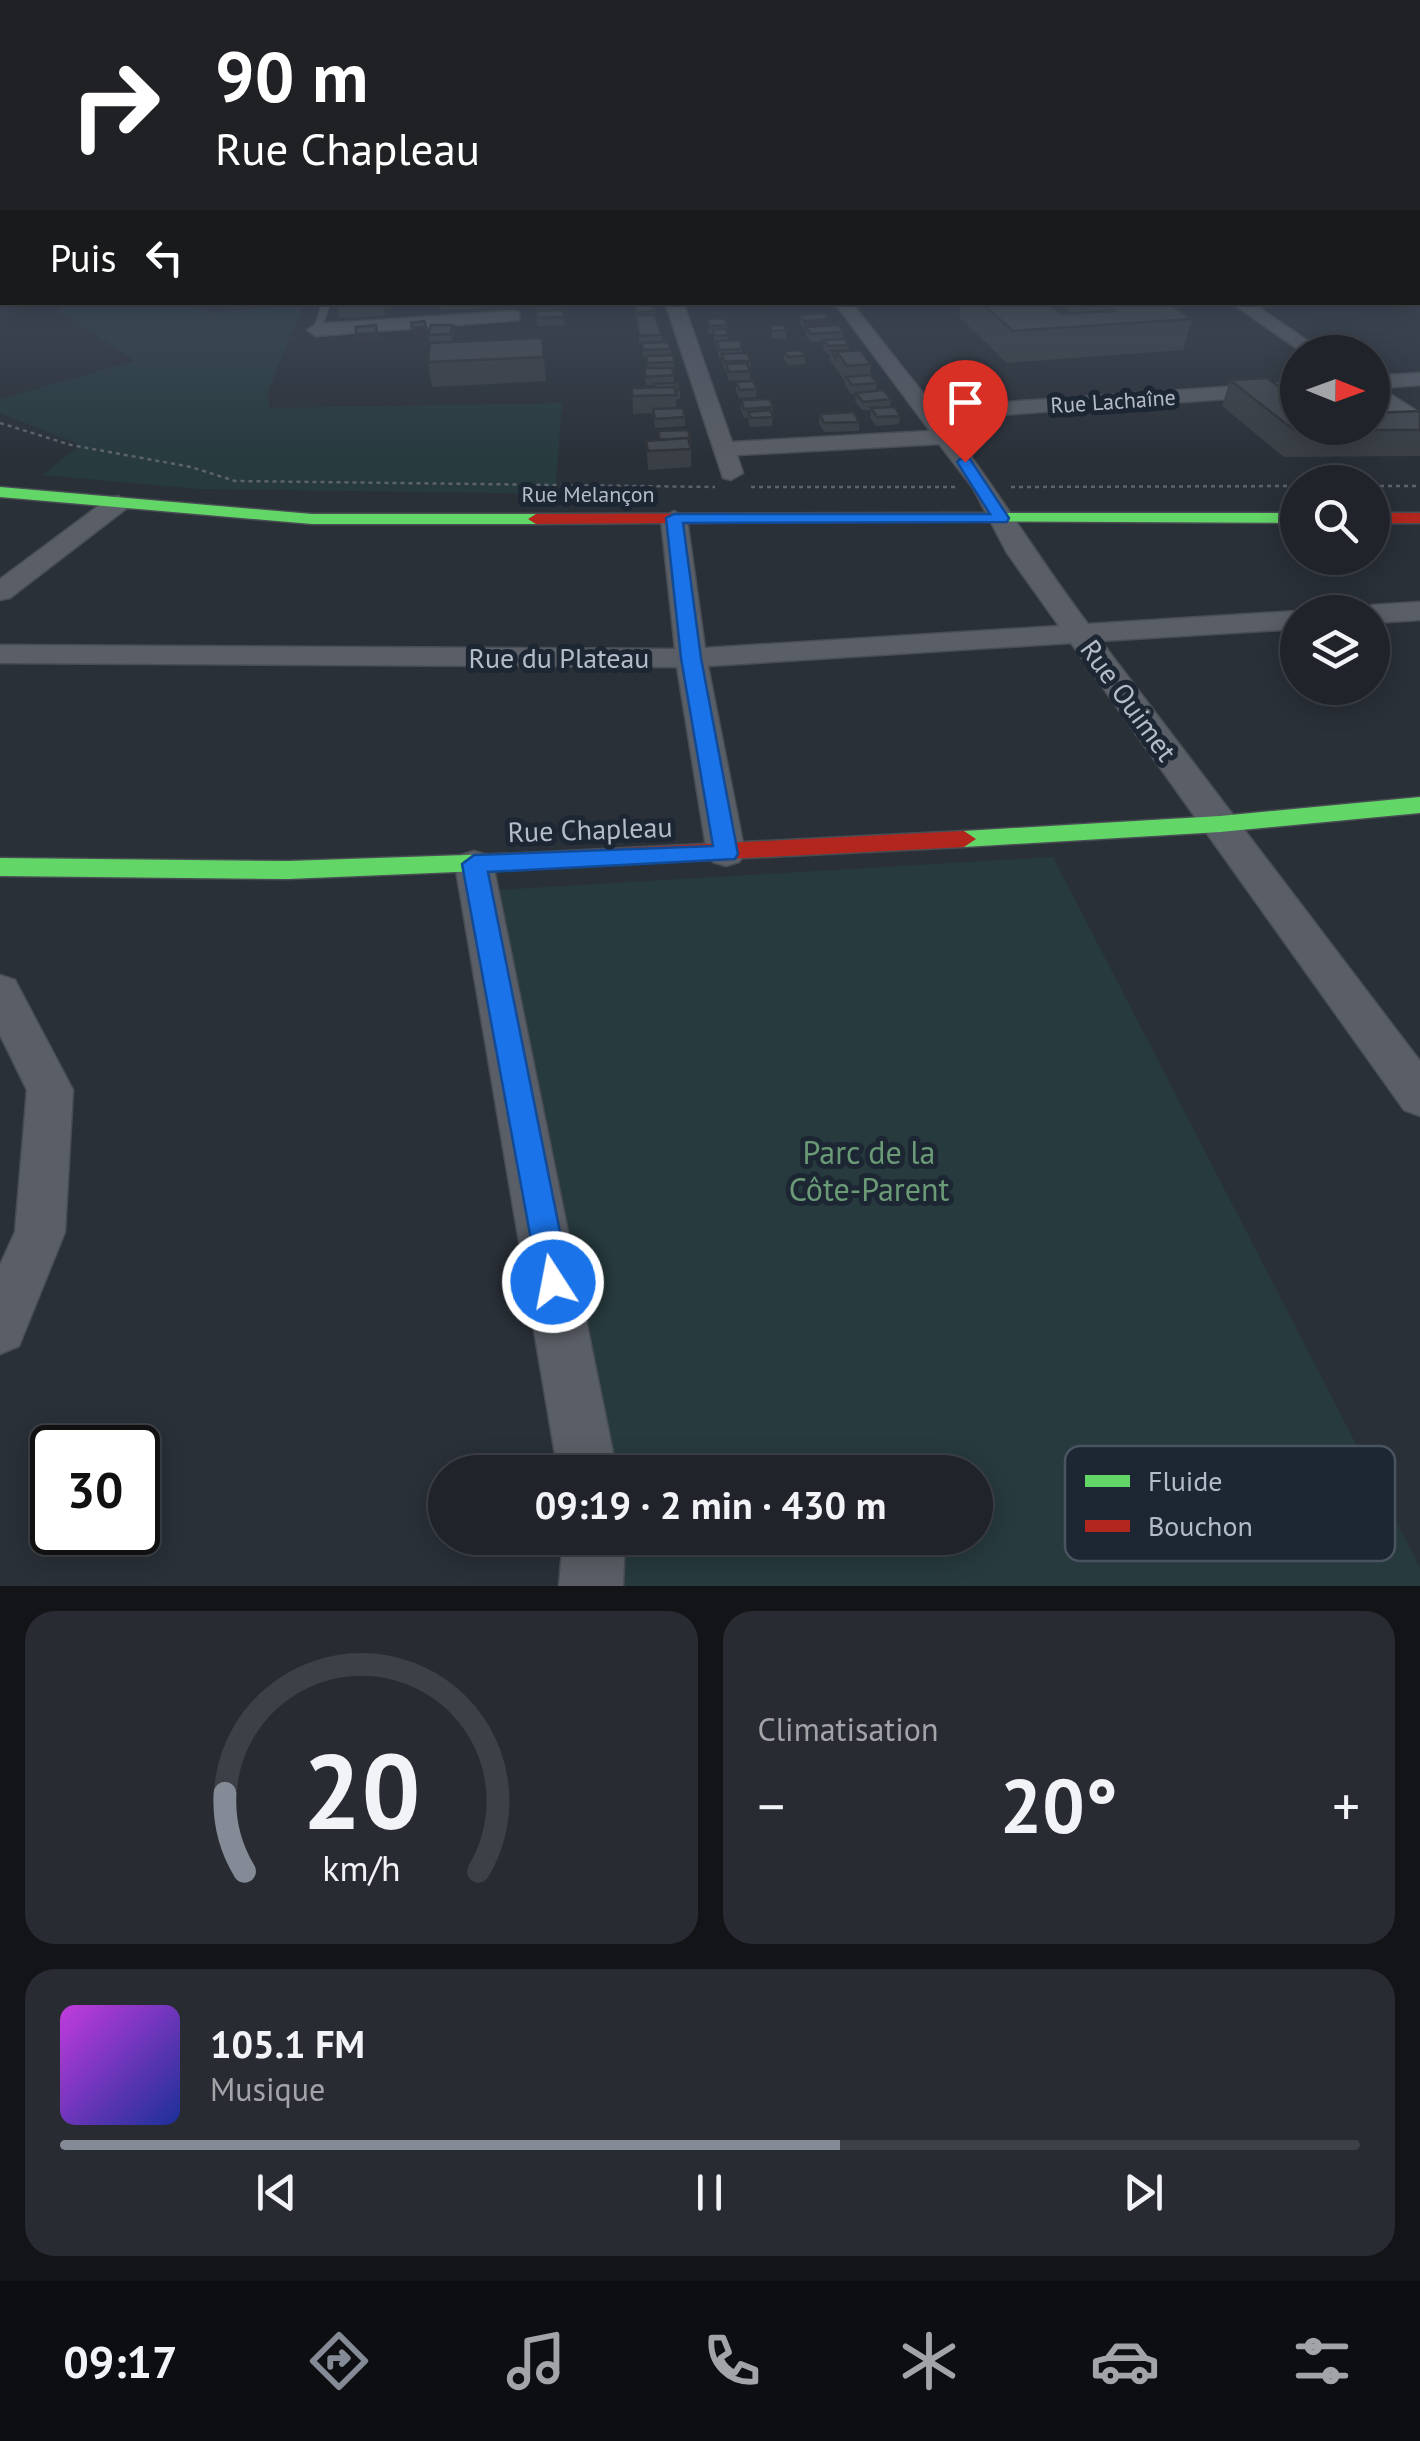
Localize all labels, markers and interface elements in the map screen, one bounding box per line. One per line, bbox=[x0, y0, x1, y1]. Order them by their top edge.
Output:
text: 90 m bbox=[215, 31, 368, 121]
icon: right bbox=[50, 40, 180, 170]
text: Rue Chapleau bbox=[215, 119, 480, 177]
icon: left bbox=[137, 230, 192, 285]
text: Puis bbox=[50, 233, 117, 282]
north arrow bbox=[1280, 335, 1390, 445]
map controls bbox=[1280, 335, 1390, 705]
pin bbox=[923, 360, 1008, 463]
icon: arrive bbox=[938, 375, 993, 430]
street label: Rue Lachaîne bbox=[1049, 383, 1177, 419]
button: search bbox=[1280, 465, 1390, 575]
street label: Rue Melançon bbox=[522, 480, 654, 508]
button: layers bbox=[1280, 595, 1390, 705]
street label: Rue Ouimet bbox=[1072, 632, 1186, 768]
street label: Rue du Plateau bbox=[469, 639, 649, 676]
street label: Rue Chapleau bbox=[507, 808, 673, 850]
park label: Parc de la Côte-Parent bbox=[789, 1131, 949, 1210]
position arrow bbox=[501, 1230, 605, 1334]
speed limit sign: 30 bbox=[30, 1425, 160, 1555]
legend bbox=[1065, 1446, 1395, 1561]
text: Fluide bbox=[1148, 1462, 1223, 1499]
text: 09:19 · 2 min · 430 m bbox=[535, 1480, 886, 1529]
text: Bouchon bbox=[1148, 1507, 1253, 1544]
text: Climatisation bbox=[758, 1708, 938, 1750]
text: 20 bbox=[302, 1723, 420, 1858]
text: 20° bbox=[1000, 1757, 1118, 1854]
text: − bbox=[758, 1770, 785, 1841]
text: + bbox=[1332, 1770, 1360, 1841]
text: km/h bbox=[322, 1845, 400, 1891]
text: 105.1 FM bbox=[210, 2019, 365, 2068]
text: Musique bbox=[210, 2068, 325, 2110]
icon: previous bbox=[249, 2165, 304, 2220]
icon: pause bbox=[682, 2165, 737, 2220]
icon: next bbox=[1116, 2165, 1171, 2220]
icon: directions bbox=[304, 2326, 374, 2396]
icon: music bbox=[501, 2326, 571, 2396]
icon: phone bbox=[697, 2326, 767, 2396]
icon: climate bbox=[894, 2326, 964, 2396]
icon: car bbox=[1090, 2326, 1160, 2396]
icon: filters bbox=[1287, 2326, 1357, 2396]
text: 09:17 bbox=[63, 2332, 177, 2390]

